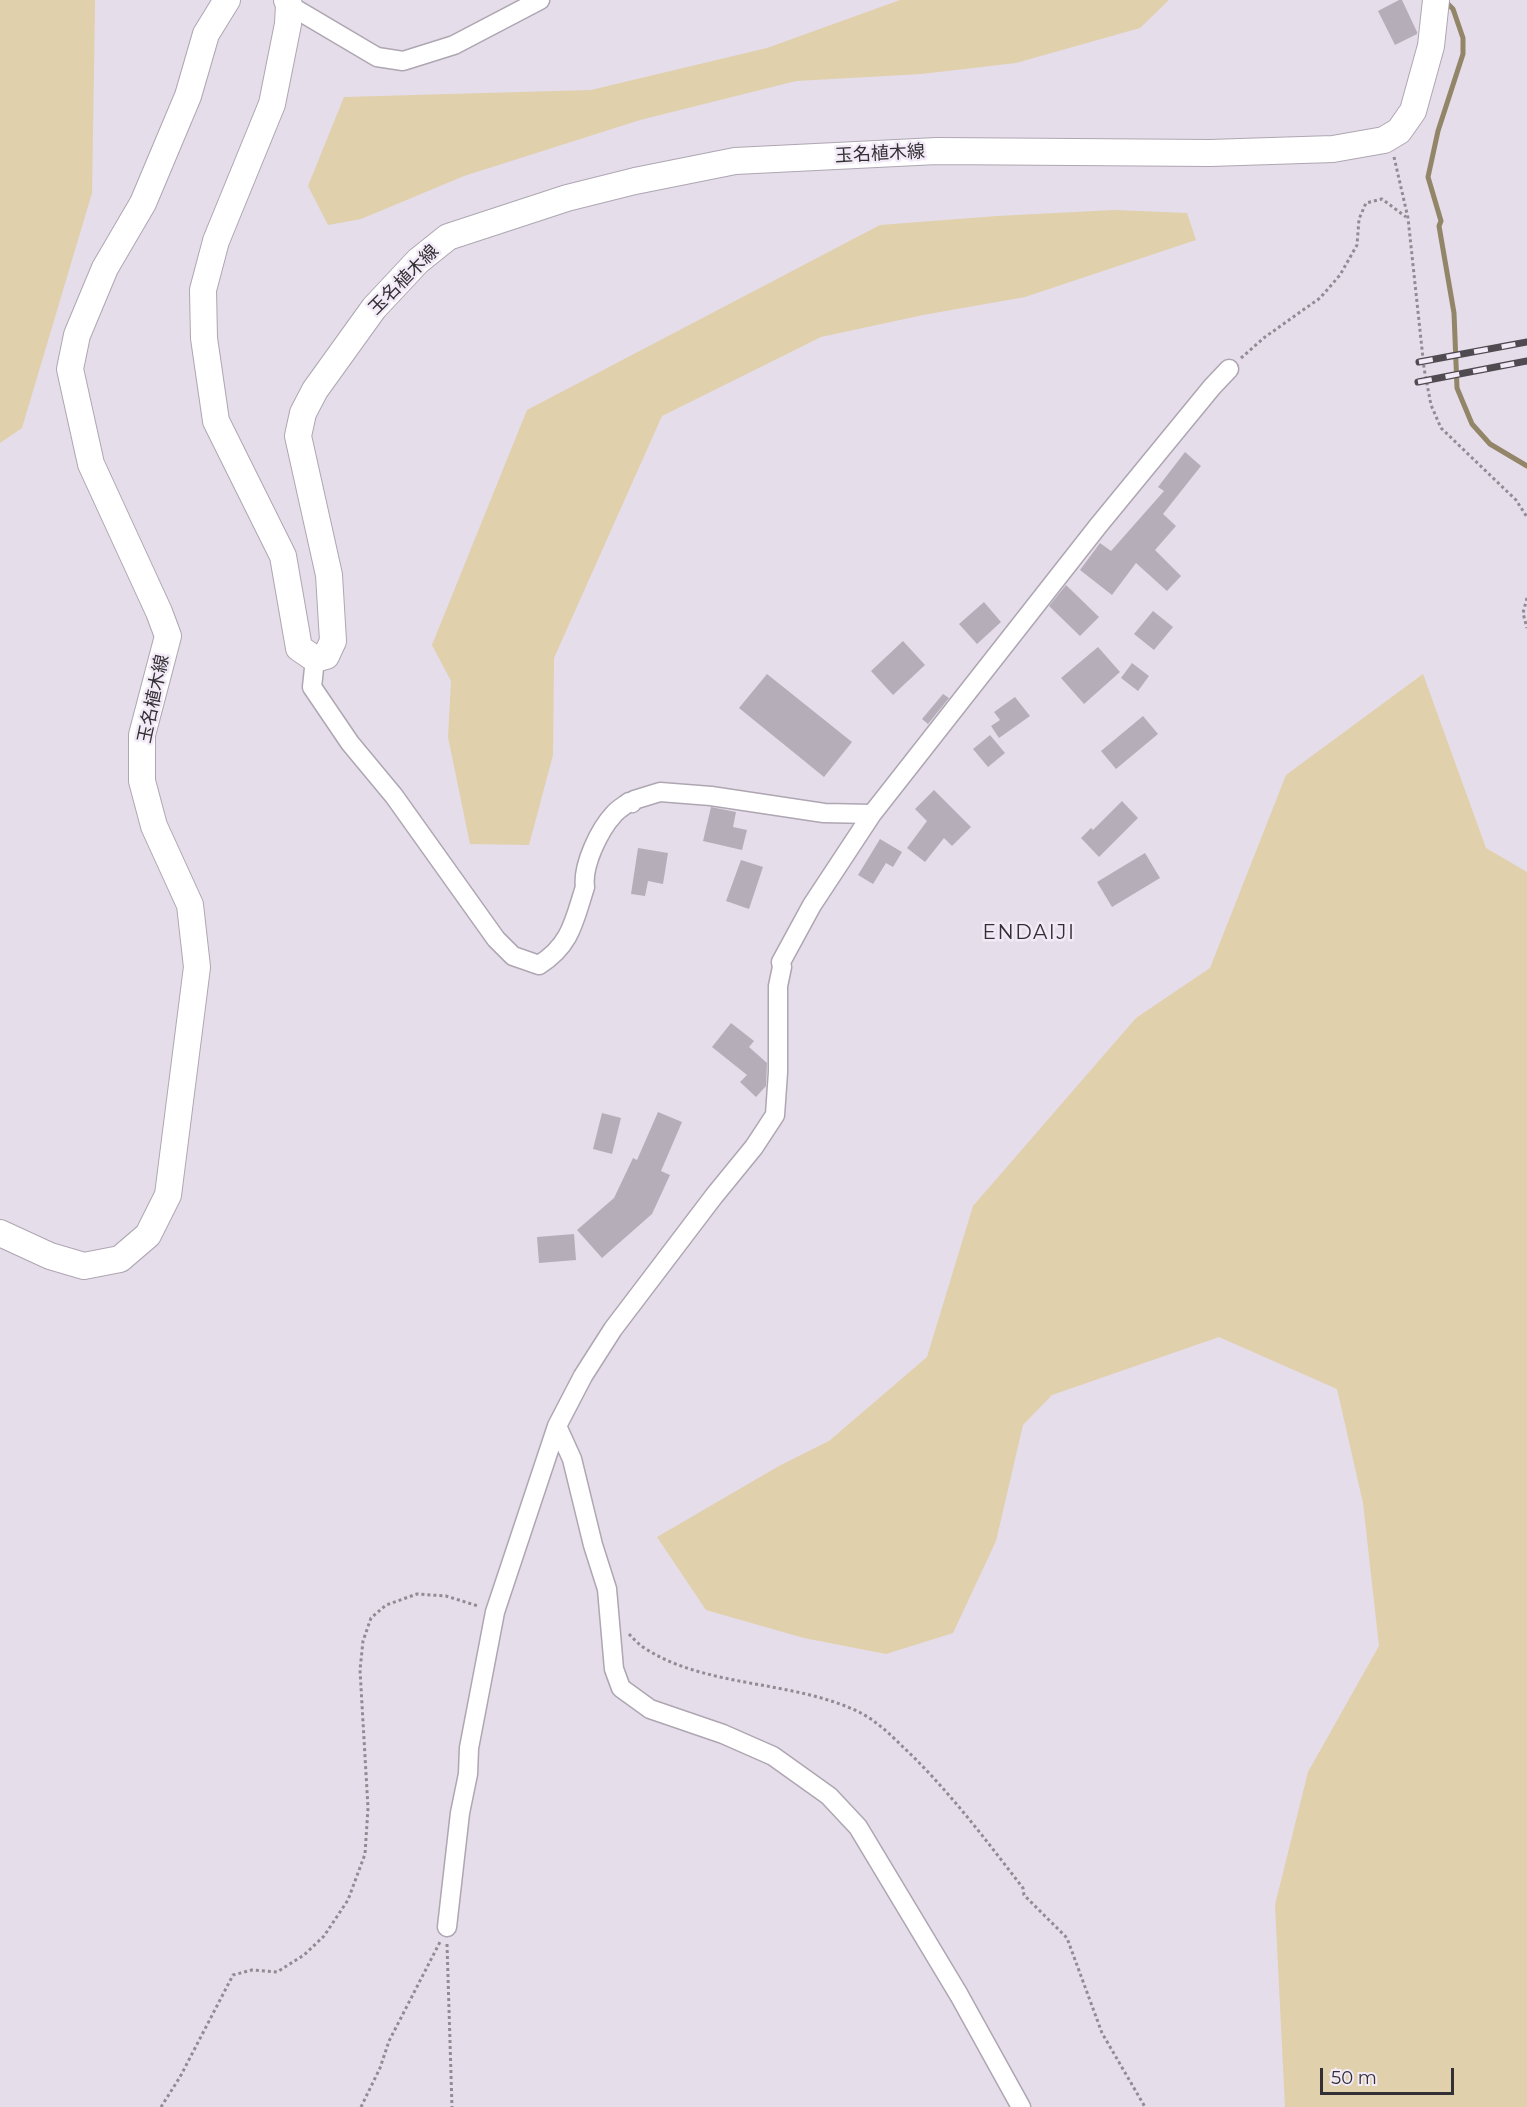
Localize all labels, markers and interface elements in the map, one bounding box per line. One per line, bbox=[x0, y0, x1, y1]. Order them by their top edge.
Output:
street label: 玉名植木線 bbox=[834, 141, 926, 167]
street label: 玉名植木線 bbox=[365, 241, 443, 319]
street label: 玉名植木線 bbox=[134, 653, 174, 745]
district label: ENDAIJI bbox=[983, 921, 1075, 945]
scale bar bbox=[1323, 2056, 1456, 2094]
text: 50 m bbox=[1331, 2067, 1377, 2089]

